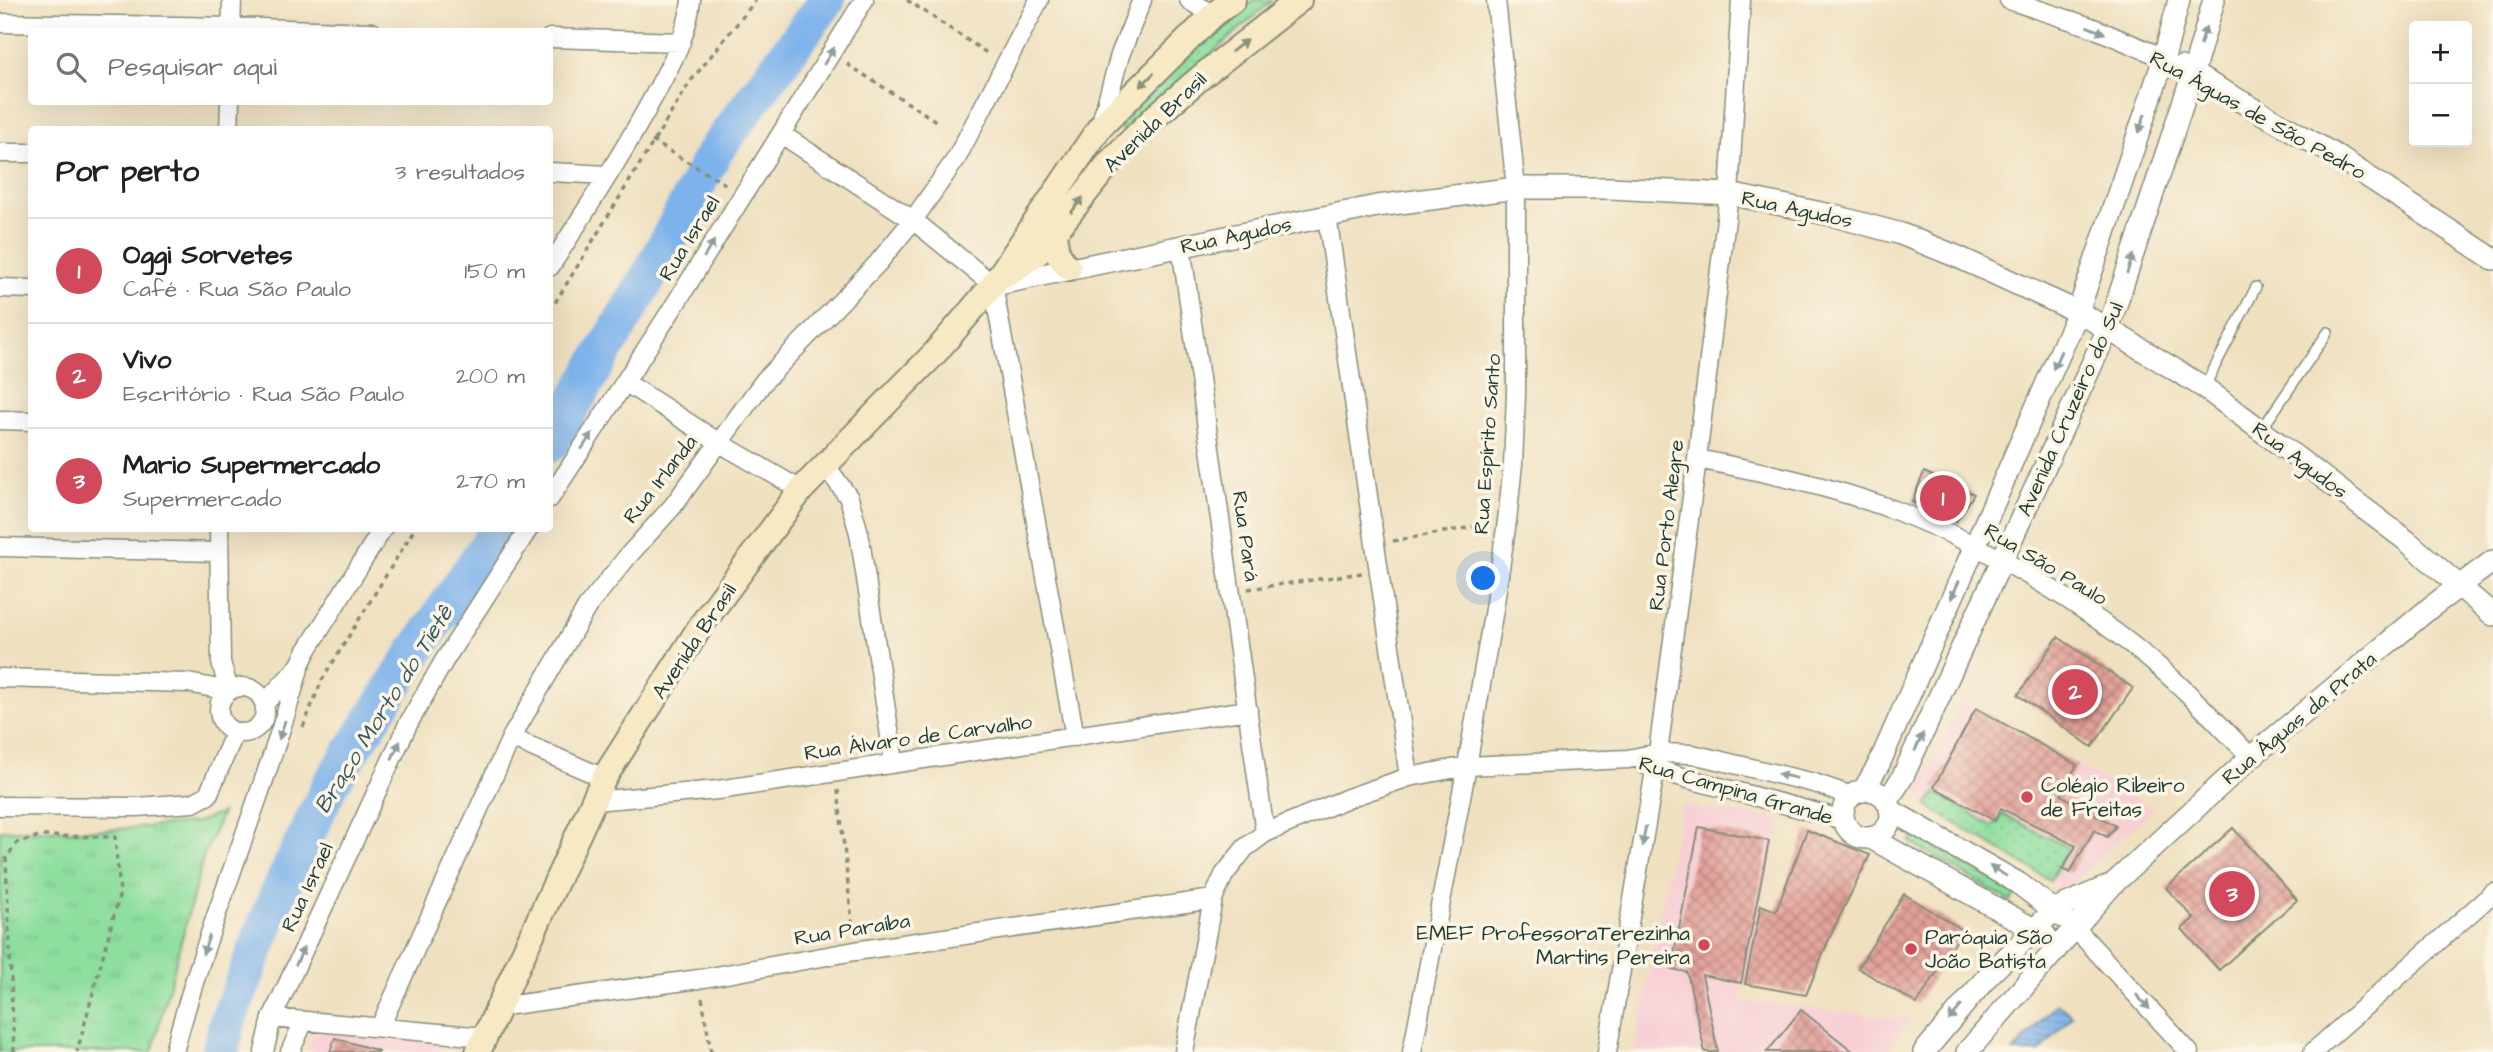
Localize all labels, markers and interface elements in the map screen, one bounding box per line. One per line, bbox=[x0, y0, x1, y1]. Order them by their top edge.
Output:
map controls bbox=[2409, 21, 2472, 147]
button: + bbox=[2409, 21, 2472, 84]
one-way arrow bbox=[2086, 24, 2107, 35]
one-way arrow bbox=[2198, 25, 2208, 46]
search box bbox=[28, 28, 553, 105]
one-way arrow bbox=[1230, 40, 1248, 54]
street label: Rua Águas de São Pedro bbox=[2143, 44, 2371, 189]
one-way arrow bbox=[823, 46, 836, 66]
icon: search bbox=[52, 48, 90, 86]
text: Pesquisar aqui bbox=[108, 49, 277, 85]
street label: Avenida Brasil bbox=[1097, 66, 1213, 179]
one-way arrow bbox=[1139, 72, 1155, 88]
button: − bbox=[2409, 84, 2472, 147]
one-way arrow bbox=[2136, 112, 2147, 133]
text: Por perto bbox=[56, 151, 199, 193]
text: 3 resultados bbox=[395, 156, 525, 188]
street label: Rua Agudos bbox=[1738, 184, 1855, 237]
street label: Rua Israel bbox=[652, 190, 727, 286]
one-way arrow bbox=[1069, 196, 1084, 214]
street label: Rua Agudos bbox=[1178, 210, 1295, 263]
text: Oggi Sorvetes bbox=[123, 237, 292, 273]
one-way arrow bbox=[703, 240, 716, 259]
one-way arrow bbox=[2125, 254, 2136, 275]
text: 1 bbox=[78, 255, 80, 287]
text: 150 m bbox=[464, 255, 525, 287]
text: Café · Rua São Paulo bbox=[123, 273, 351, 305]
street label: Avenida Cruzeiro do Sul bbox=[2010, 298, 2131, 521]
text: Vivo bbox=[123, 342, 171, 378]
one-way arrow bbox=[2051, 350, 2063, 370]
street label: Rua Espírito Santo bbox=[1467, 353, 1509, 535]
text: 2 bbox=[72, 360, 86, 392]
text: 200 m bbox=[456, 360, 525, 392]
text: Escritório · Rua São Paulo bbox=[123, 378, 404, 410]
street label: Rua Agudos bbox=[2245, 415, 2353, 508]
street label: Rua Irlanda bbox=[617, 429, 704, 530]
one-way arrow bbox=[580, 432, 593, 451]
street label: Rua Porto Alegre bbox=[1642, 438, 1693, 612]
text: Mario Supermercado bbox=[123, 447, 380, 483]
text: 3 bbox=[73, 465, 85, 497]
text: 270 m bbox=[456, 465, 525, 497]
pin: 1 bbox=[1920, 472, 1966, 524]
text: Supermercado bbox=[123, 483, 281, 515]
street label: Rua Pará bbox=[1225, 489, 1266, 583]
street label: Rua São Paulo bbox=[1979, 516, 2113, 613]
your location bbox=[1466, 561, 1500, 595]
street label: Avenida Brasil bbox=[645, 578, 744, 705]
one-way arrow bbox=[1949, 580, 1961, 600]
water label: Braço Morto do Tietê bbox=[307, 598, 462, 820]
street label: Rua Águas da Prata bbox=[2216, 645, 2384, 793]
pin: 2 bbox=[2052, 666, 2098, 718]
street label: Rua Álvaro de Carvalho bbox=[802, 707, 1034, 768]
one-way arrow bbox=[276, 720, 286, 741]
one-way arrow bbox=[1913, 732, 1925, 752]
one-way arrow bbox=[390, 740, 402, 760]
street label: Rua Campina Grande bbox=[1635, 749, 1836, 833]
one-way arrow bbox=[1776, 770, 1798, 781]
place label: Colégio Ribeiro de Freitas bbox=[2041, 771, 2185, 824]
marker: Colégio Ribeiro de Freitas bbox=[2019, 789, 2035, 805]
one-way arrow bbox=[1638, 825, 1649, 847]
street label: Rua Israel bbox=[274, 838, 341, 937]
one-way arrow bbox=[1989, 865, 2008, 877]
pin: 3 bbox=[2209, 868, 2255, 920]
street label: Rua Paraíba bbox=[792, 906, 912, 953]
place label: EMEF ProfessoraTerezinha Martins Pereira bbox=[1416, 919, 1690, 972]
place label: Paróquia São João Batista bbox=[1925, 923, 2052, 976]
one-way arrow bbox=[200, 935, 211, 956]
marker: EMEF ProfessoraTerezinha Martins Pereira bbox=[1696, 937, 1712, 953]
marker: Paróquia São João Batista bbox=[1903, 941, 1919, 957]
one-way arrow bbox=[294, 946, 306, 966]
one-way arrow bbox=[2135, 993, 2151, 1010]
one-way arrow bbox=[1948, 1005, 1963, 1022]

